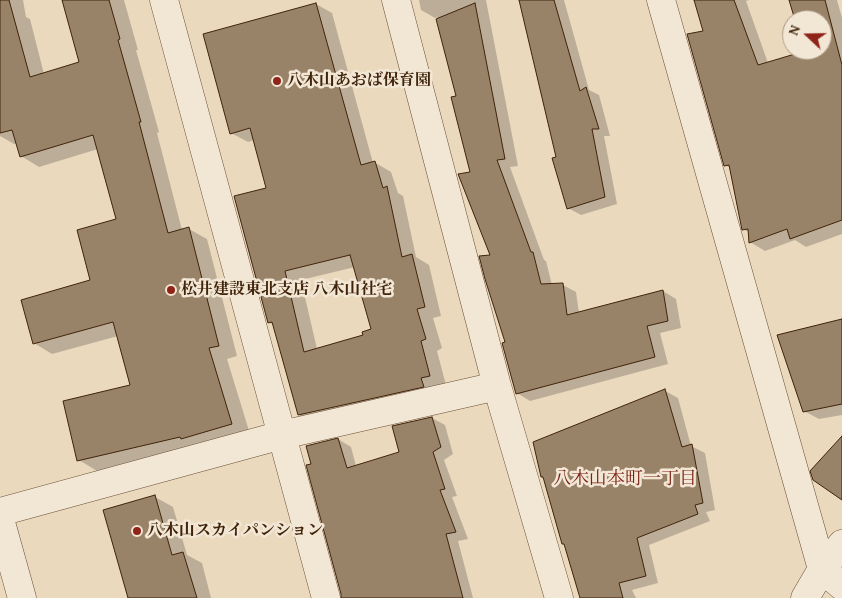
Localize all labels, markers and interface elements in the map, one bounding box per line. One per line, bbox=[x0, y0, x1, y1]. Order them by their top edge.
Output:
north arrow bbox=[782, 10, 832, 60]
text: N bbox=[783, 22, 805, 38]
place label: 八木山あおば保育園 bbox=[287, 71, 431, 91]
marker: 八木山あおば保育園 bbox=[271, 75, 283, 87]
place label: 松井建設東北支店 八木山社宅 bbox=[181, 280, 393, 300]
marker: 松井建設東北支店 八木山社宅 bbox=[165, 284, 177, 296]
district label: 八木山本町一丁目 bbox=[553, 468, 697, 490]
place label: 八木山スカイパンション bbox=[147, 521, 323, 541]
marker: 八木山スカイパンション bbox=[131, 525, 143, 537]

